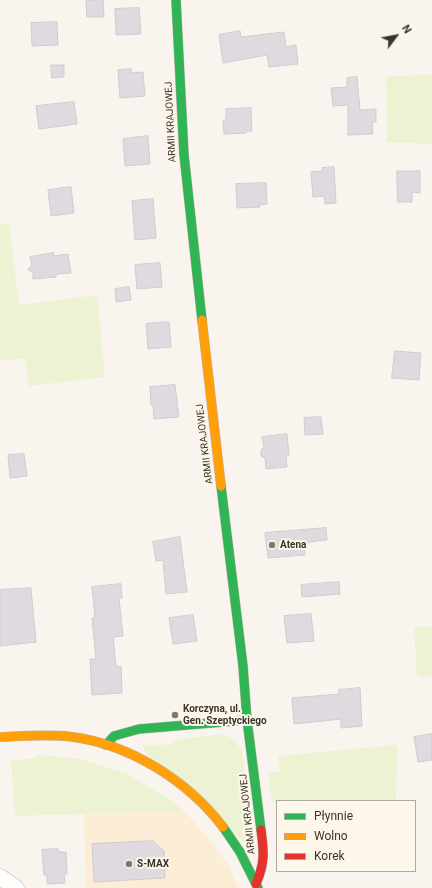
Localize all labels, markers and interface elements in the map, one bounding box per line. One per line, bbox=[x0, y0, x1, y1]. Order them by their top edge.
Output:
north arrow bbox=[376, 16, 416, 56]
text: N bbox=[399, 23, 414, 36]
street label: ARMII KRAJOWEJ bbox=[163, 81, 179, 163]
street label: ARMII KRAJOWEJ bbox=[194, 403, 216, 485]
place label: Atena bbox=[280, 539, 306, 551]
marker: Atena bbox=[267, 540, 277, 550]
place label: Korczyna, ul. Gen. Szeptyckiego bbox=[183, 703, 267, 726]
marker: Korczyna, ul. Gen. Szeptyckiego bbox=[170, 710, 180, 720]
street label: ARMII KRAJOWEJ bbox=[238, 773, 258, 855]
legend bbox=[276, 800, 416, 872]
text: Płynnie bbox=[314, 809, 353, 823]
text: Wolno bbox=[314, 829, 348, 843]
text: Korek bbox=[314, 849, 345, 863]
place label: S-MAX bbox=[137, 858, 169, 870]
marker: S-MAX bbox=[124, 859, 134, 869]

